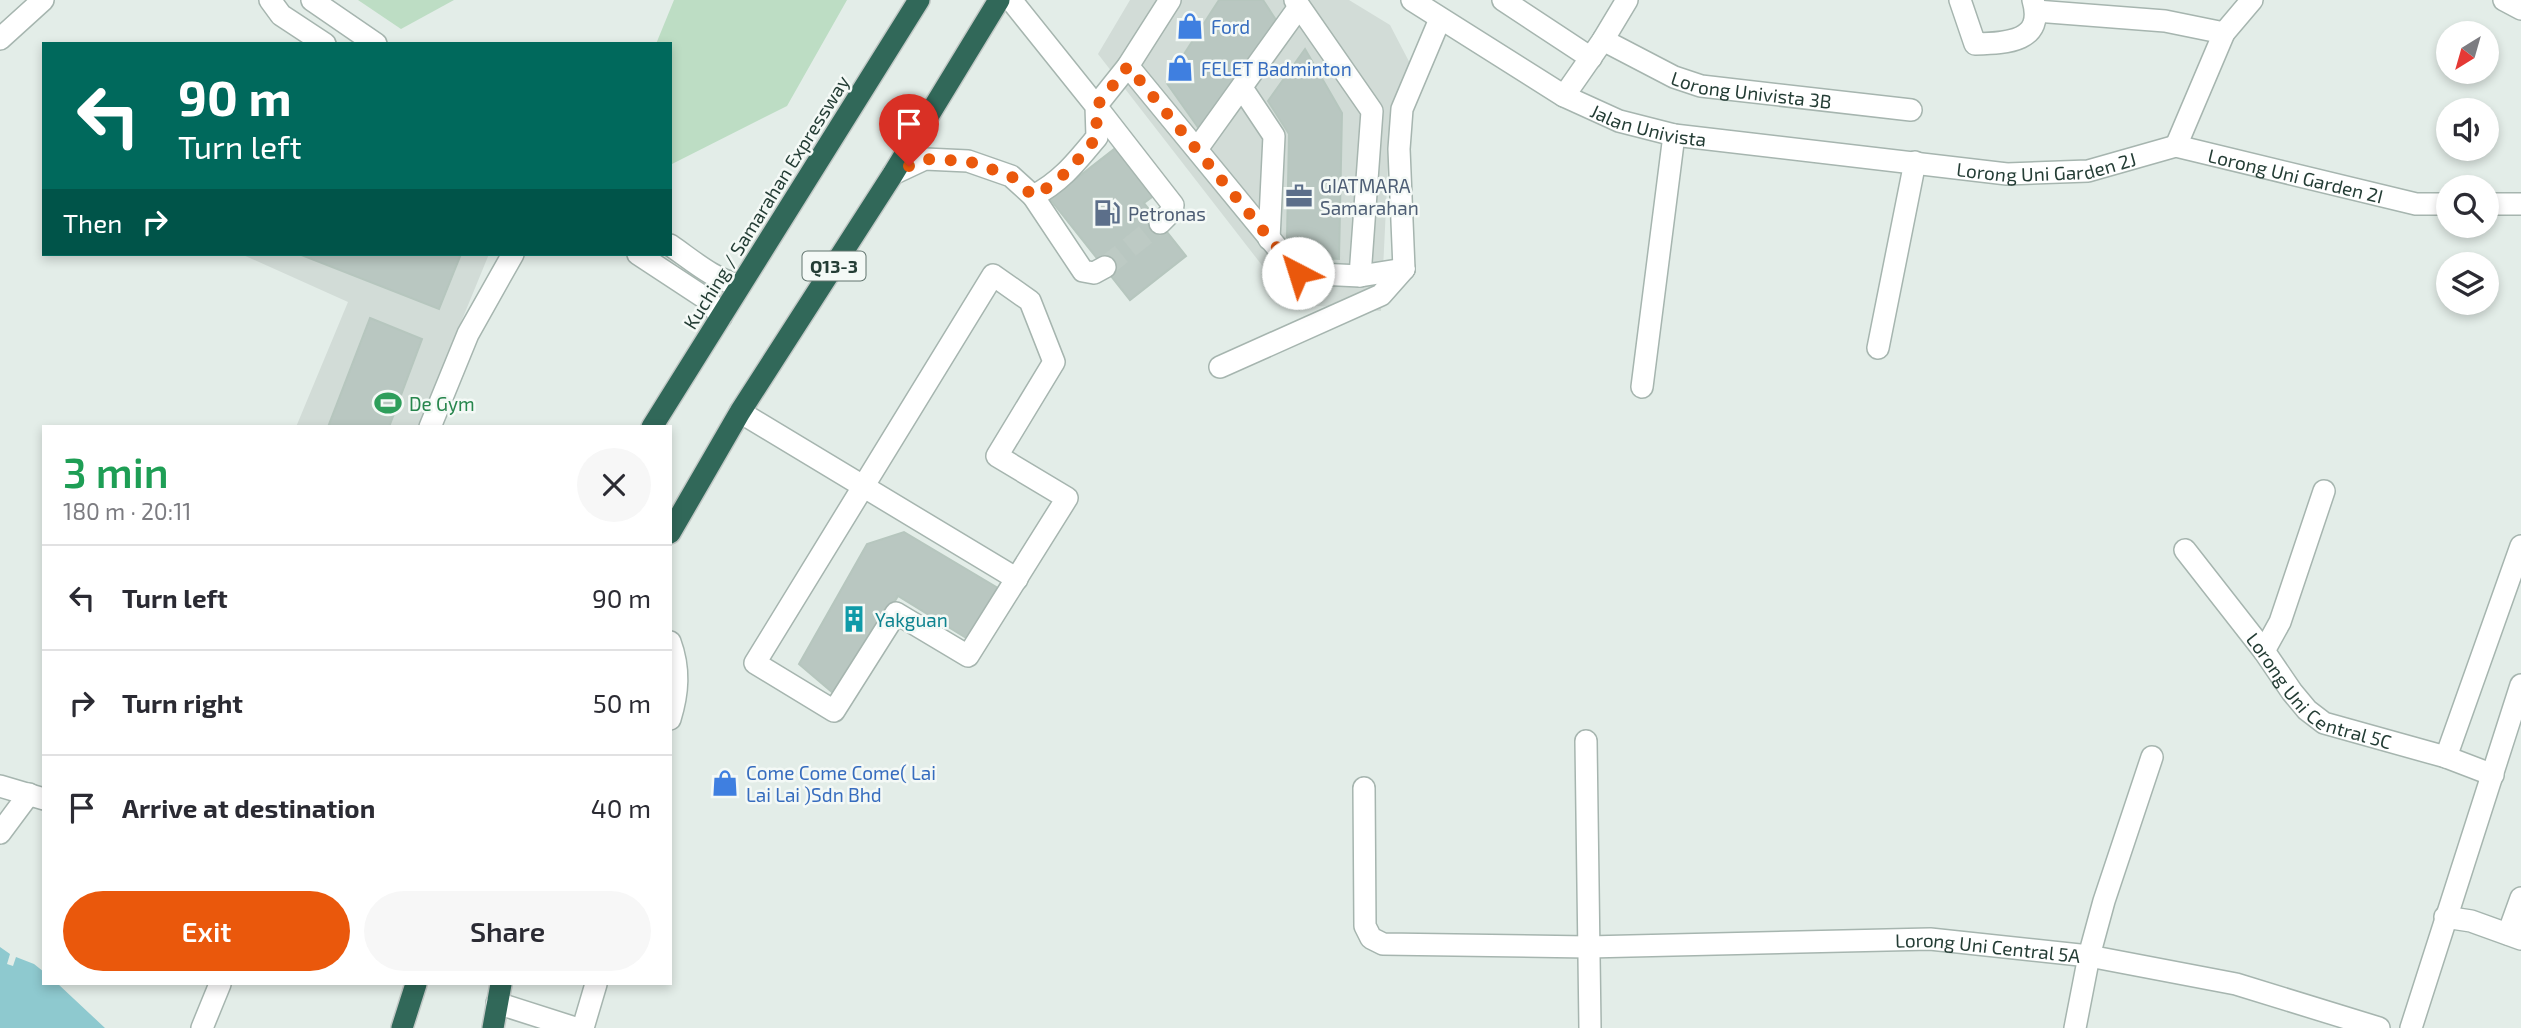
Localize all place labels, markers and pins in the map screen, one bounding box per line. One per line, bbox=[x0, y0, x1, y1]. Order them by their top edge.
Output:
shop icon: Ford bbox=[1175, 11, 1205, 41]
place label: Ford bbox=[1211, 15, 1250, 38]
shop icon: FELET Badminton bbox=[1165, 53, 1195, 83]
place label: FELET Badminton bbox=[1201, 57, 1352, 80]
pin bbox=[879, 94, 939, 166]
place label: GIATMARA Samarahan bbox=[1320, 174, 1419, 219]
office icon: GIATMARA Samarahan bbox=[1284, 181, 1314, 211]
fuel station icon: Petronas bbox=[1092, 198, 1122, 228]
place label: Petronas bbox=[1128, 202, 1206, 225]
sports icon: De Gym bbox=[373, 388, 403, 418]
place label: De Gym bbox=[409, 392, 475, 415]
building icon: Yakguan bbox=[839, 604, 869, 634]
place label: Yakguan bbox=[875, 608, 948, 631]
place label: Come Come Come( Lai Lai Lai )Sdn Bhd bbox=[746, 761, 936, 806]
shop icon: Come Come Come( Lai Lai Lai )Sdn Bhd bbox=[710, 768, 740, 798]

